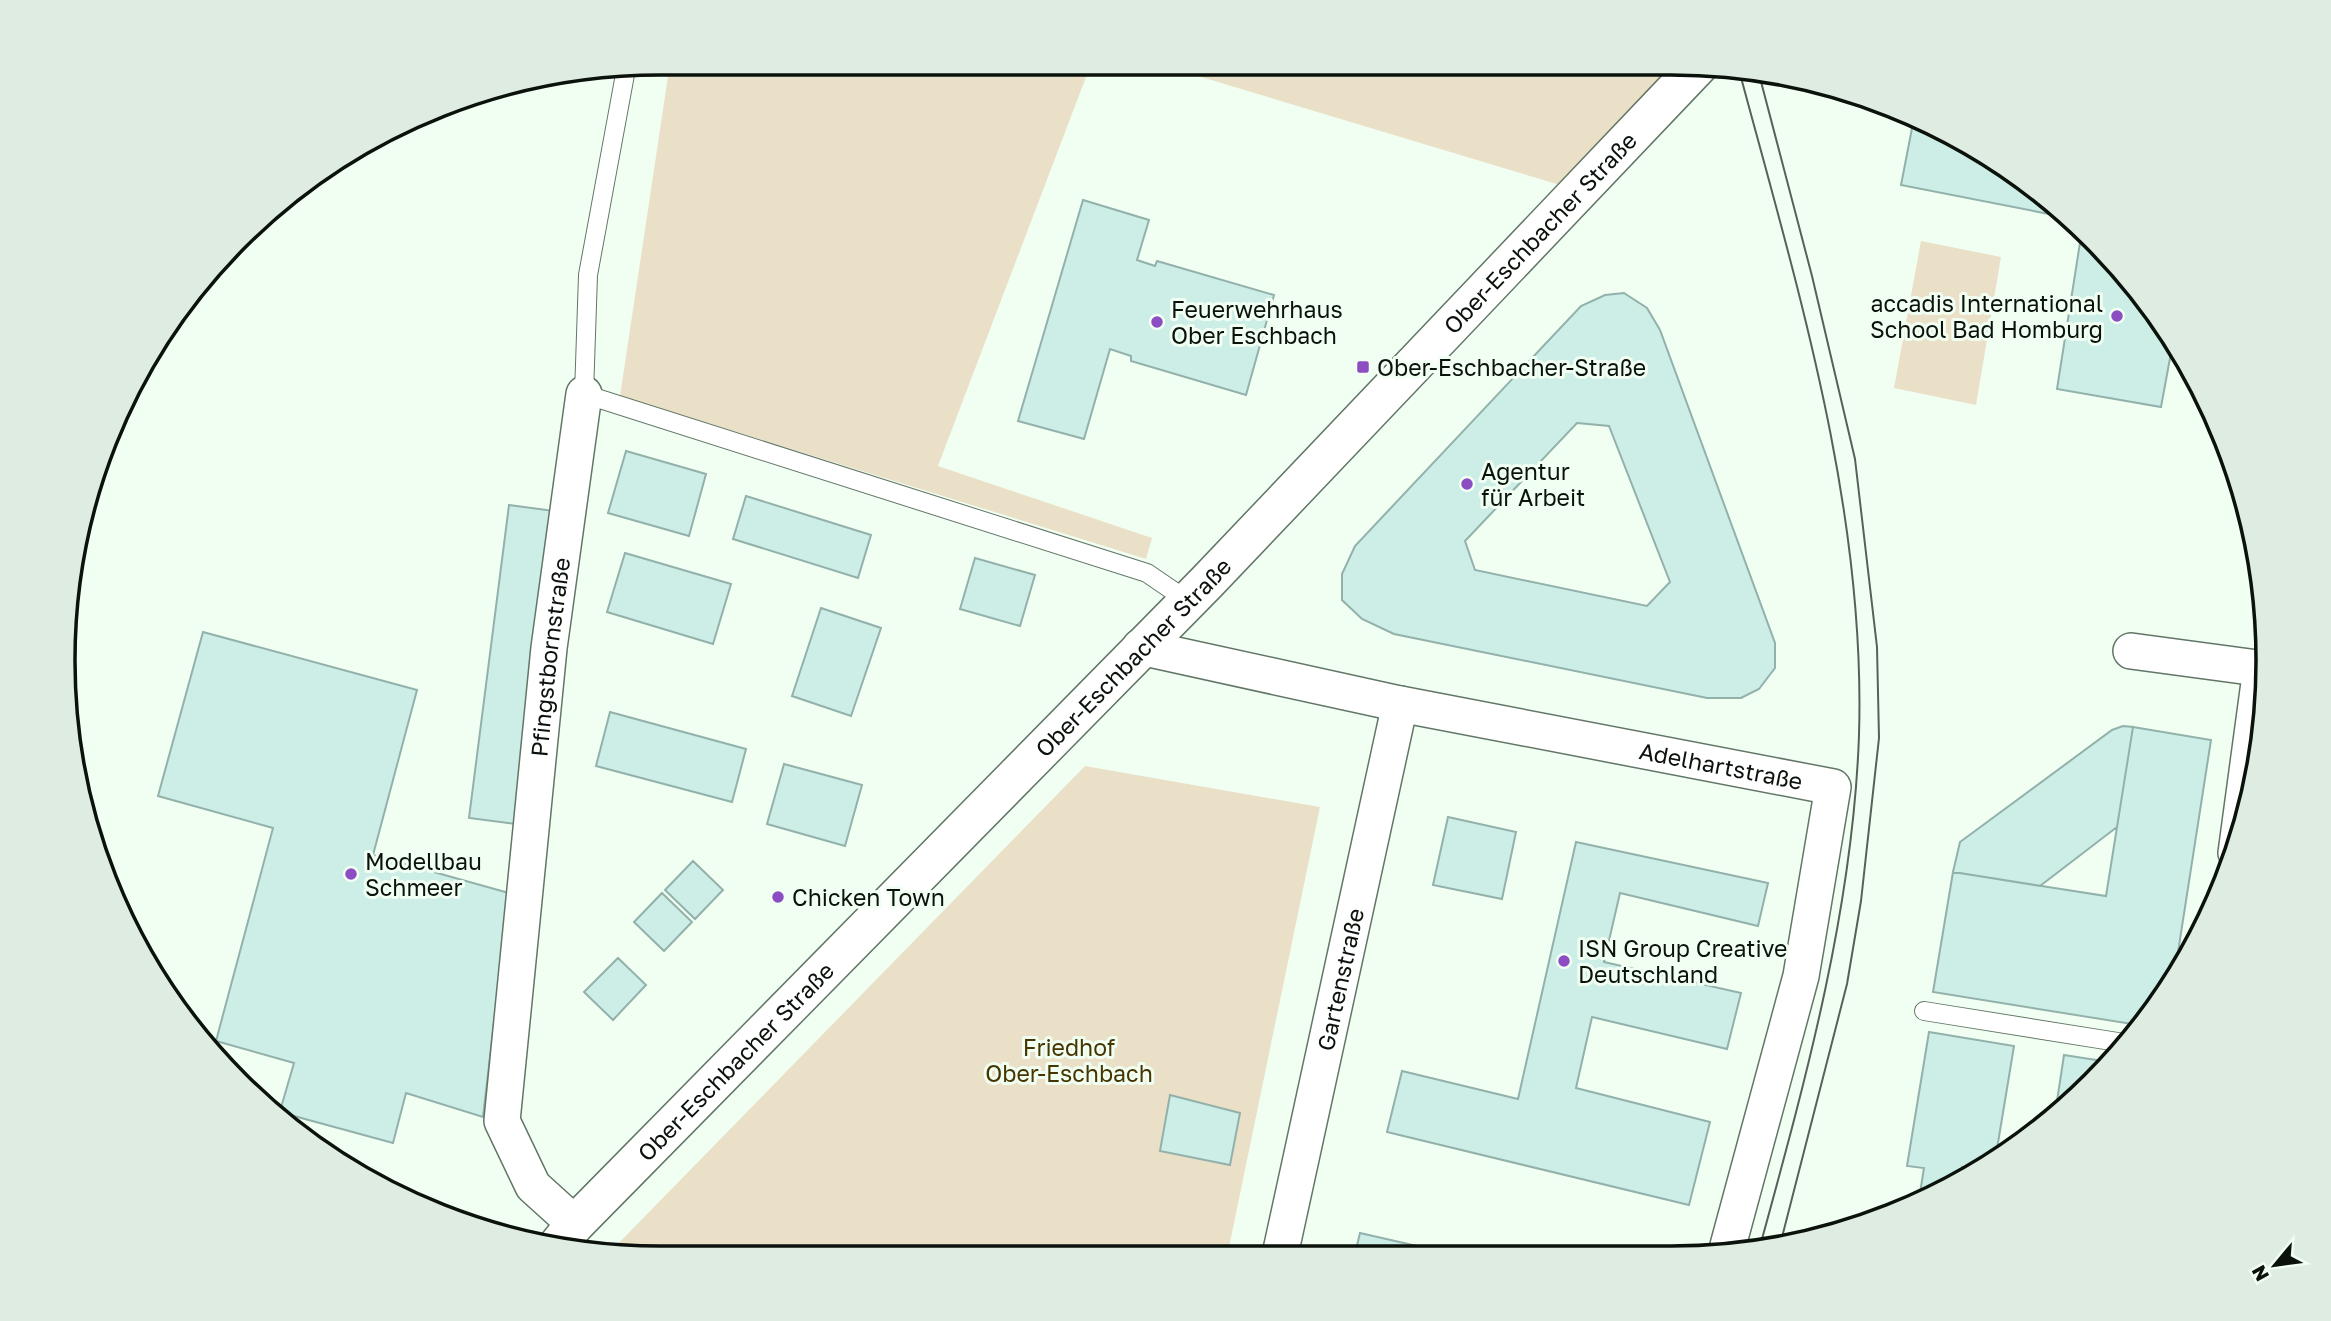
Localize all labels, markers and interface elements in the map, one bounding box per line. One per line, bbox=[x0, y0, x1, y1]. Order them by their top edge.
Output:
street label: Ober-Eschbacher Straße bbox=[1437, 126, 1642, 339]
place label: accadis International School Bad Homburg bbox=[1870, 289, 2103, 343]
place label: Feuerwehrhaus Ober Eschbach bbox=[1171, 295, 1343, 349]
marker: accadis International School Bad Homburg bbox=[2109, 308, 2125, 324]
marker: Feuerwehrhaus Ober Eschbach bbox=[1149, 314, 1165, 330]
place label: Ober-Eschbacher-Straße bbox=[1377, 353, 1646, 381]
marker: Ober-Eschbacher-Straße bbox=[1355, 359, 1371, 375]
place label: Agentur für Arbeit bbox=[1481, 457, 1585, 511]
marker: Agentur für Arbeit bbox=[1459, 476, 1475, 492]
street label: Ober-Eschbacher Straße bbox=[1029, 552, 1237, 762]
street label: Pfingstbornstraße bbox=[524, 556, 575, 758]
street label: Adelhartstraße bbox=[1637, 736, 1805, 795]
place label: Modellbau Schmeer bbox=[365, 847, 482, 901]
marker: Modellbau Schmeer bbox=[343, 866, 359, 882]
place label: Chicken Town bbox=[792, 883, 945, 911]
marker: Chicken Town bbox=[770, 889, 786, 905]
street label: Gartenstraße bbox=[1311, 906, 1369, 1053]
place label: ISN Group Creative Deutschland bbox=[1578, 934, 1787, 988]
marker: ISN Group Creative Deutschland bbox=[1556, 953, 1572, 969]
street label: Ober-Eschbacher Straße bbox=[631, 956, 839, 1166]
park label: Friedhof Ober-Eschbach bbox=[985, 1033, 1153, 1087]
north arrow bbox=[2240, 1230, 2310, 1300]
text: N bbox=[2246, 1262, 2273, 1285]

